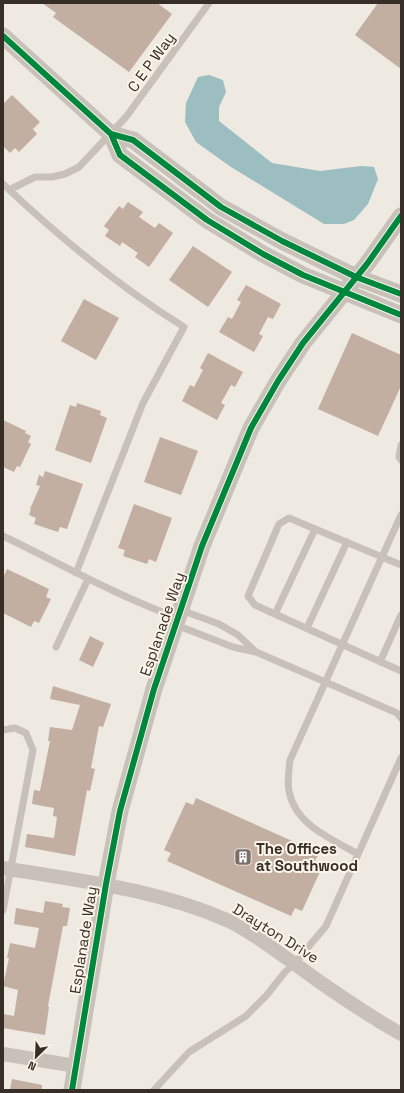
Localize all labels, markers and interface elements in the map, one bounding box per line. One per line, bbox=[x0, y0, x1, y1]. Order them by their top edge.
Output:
street label: C E P Way bbox=[123, 28, 179, 96]
street label: Esplanade Way bbox=[135, 569, 189, 679]
place label: The Offices at Southwood bbox=[256, 839, 358, 875]
building icon: The Offices at Southwood bbox=[233, 847, 253, 867]
street label: Esplanade Way bbox=[65, 885, 101, 995]
street label: Drayton Drive bbox=[229, 899, 323, 967]
north arrow bbox=[16, 1037, 56, 1077]
text: N bbox=[26, 1058, 38, 1074]

